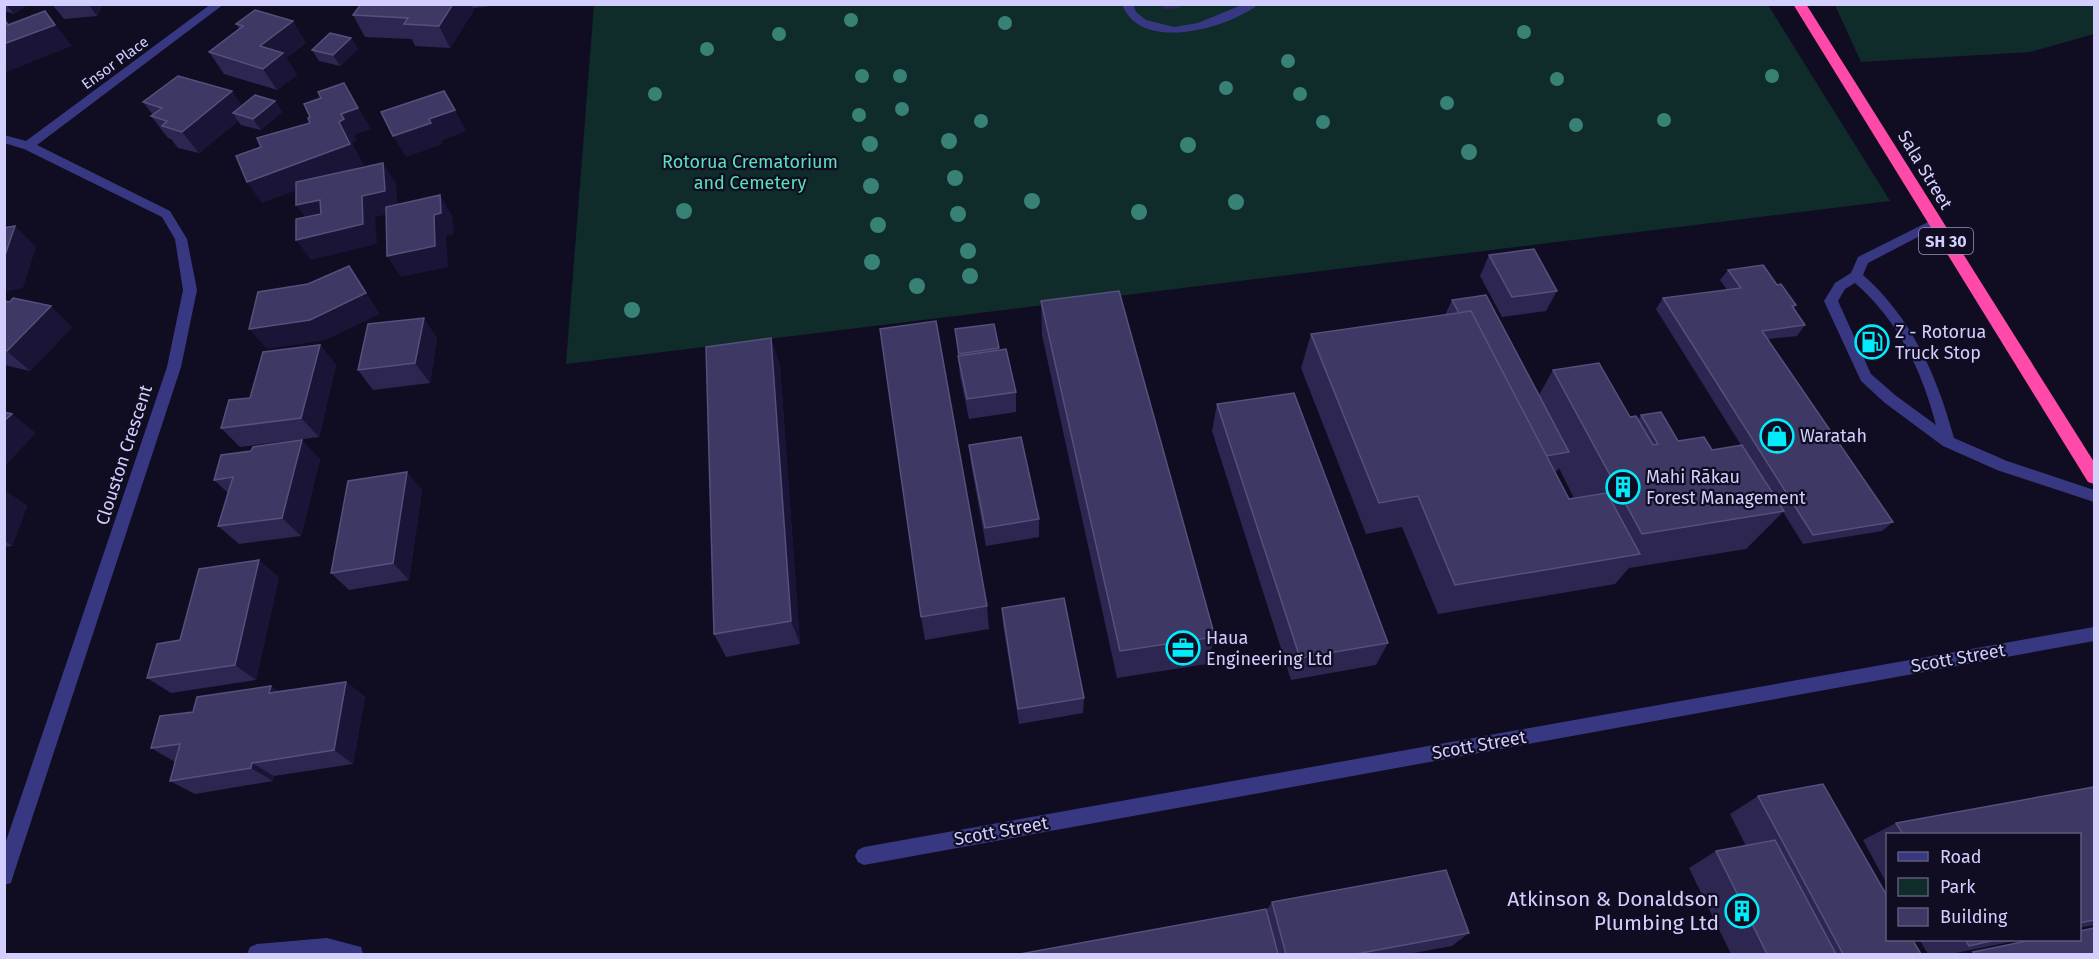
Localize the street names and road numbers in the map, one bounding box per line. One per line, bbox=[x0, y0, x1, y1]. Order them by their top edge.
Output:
street label: Ensor Place bbox=[78, 33, 152, 93]
street label: Sala Street bbox=[1893, 127, 1957, 214]
road number: SH 30 bbox=[1919, 228, 1973, 254]
street label: Clouston Crescent bbox=[91, 382, 157, 528]
street label: Scott Street bbox=[1909, 639, 2007, 677]
street label: Scott Street bbox=[1430, 726, 1528, 764]
street label: Scott Street bbox=[952, 812, 1050, 850]

